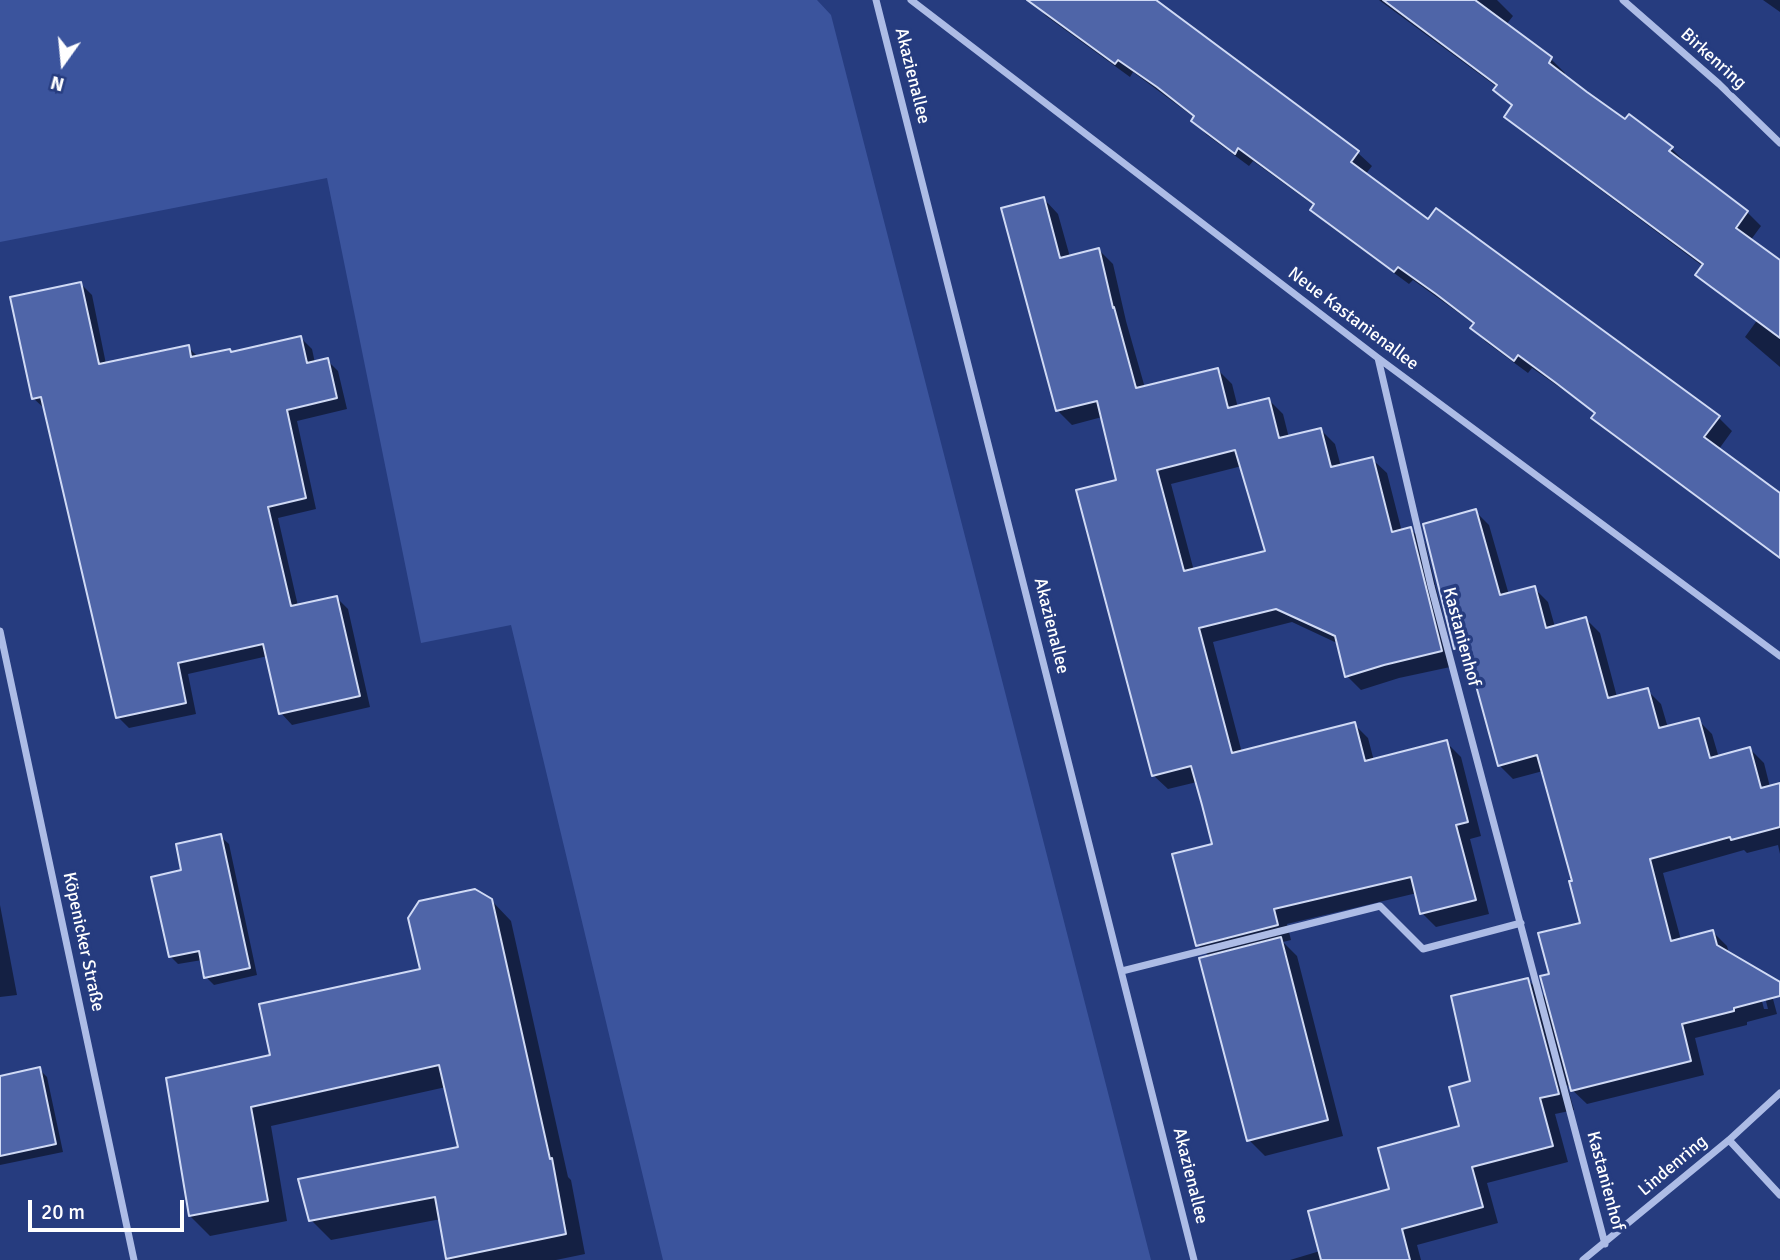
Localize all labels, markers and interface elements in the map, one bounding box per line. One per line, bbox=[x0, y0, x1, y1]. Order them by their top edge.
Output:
street label: Birkenring bbox=[1676, 24, 1750, 94]
street label: Akazienallee bbox=[890, 26, 934, 126]
north arrow bbox=[28, 28, 98, 98]
text: N bbox=[48, 70, 67, 97]
street label: Neue Kastanienallee bbox=[1283, 263, 1423, 375]
street label: Akazienallee bbox=[1029, 576, 1073, 676]
street label: Kastanienhof bbox=[1437, 585, 1485, 689]
street label: Köpenicker Straße bbox=[58, 870, 108, 1014]
street label: Akazienallee bbox=[1168, 1126, 1212, 1226]
street label: Kastanienhof bbox=[1581, 1129, 1629, 1233]
street label: Lindenring bbox=[1634, 1131, 1712, 1201]
scale bar bbox=[32, 1186, 187, 1230]
text: 20 m bbox=[41, 1199, 85, 1225]

